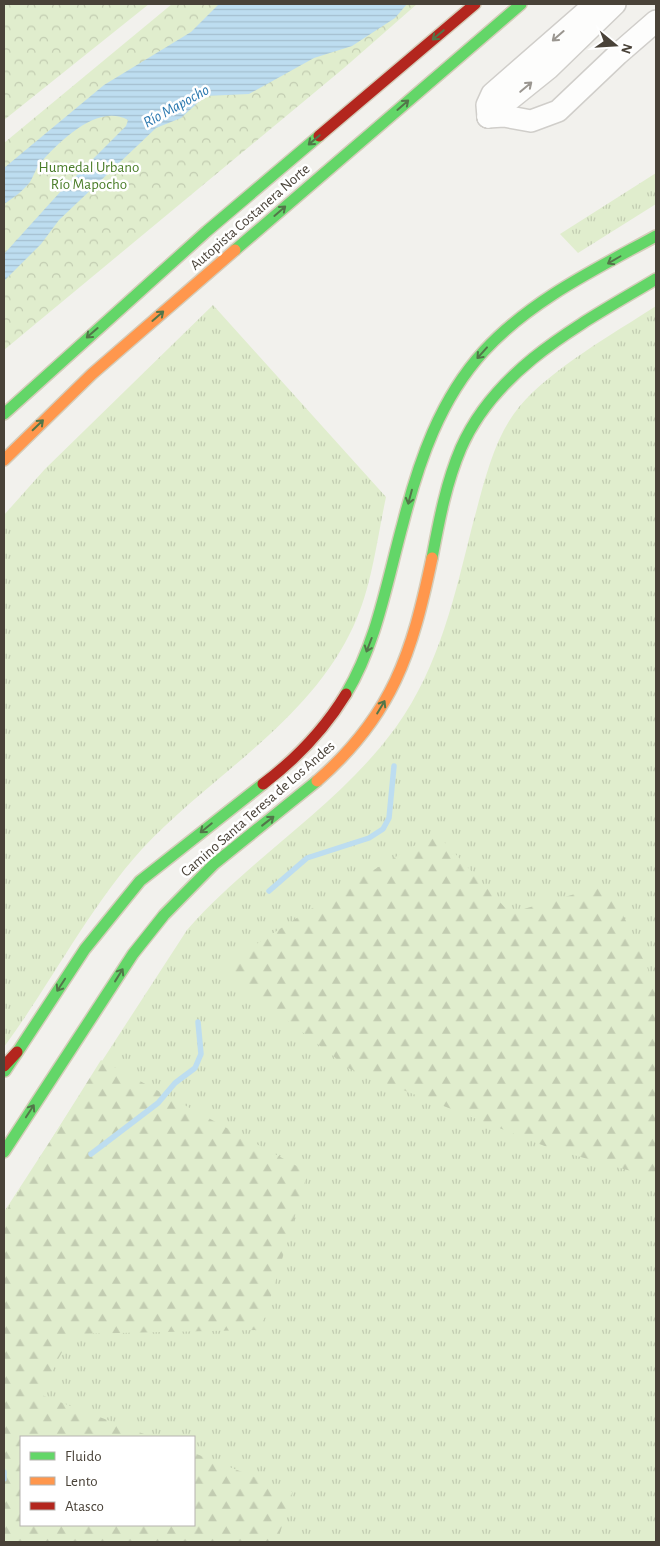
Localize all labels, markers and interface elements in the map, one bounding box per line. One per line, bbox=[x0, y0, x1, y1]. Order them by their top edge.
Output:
north arrow bbox=[590, 20, 640, 70]
one-way arrow bbox=[432, 30, 445, 41]
one-way arrow bbox=[551, 30, 564, 42]
text: N bbox=[618, 42, 635, 56]
water label: Río Mapocho bbox=[140, 81, 213, 131]
one-way arrow bbox=[520, 81, 533, 92]
one-way arrow bbox=[397, 99, 410, 110]
one-way arrow bbox=[308, 135, 321, 146]
park label: Humedal Urbano Río Mapocho bbox=[39, 160, 139, 192]
street label: Autopista Costanera Norte bbox=[187, 161, 313, 273]
one-way arrow bbox=[274, 205, 287, 216]
one-way arrow bbox=[607, 256, 622, 266]
one-way arrow bbox=[152, 310, 165, 322]
one-way arrow bbox=[86, 327, 99, 339]
one-way arrow bbox=[476, 347, 488, 360]
one-way arrow bbox=[31, 419, 44, 431]
one-way arrow bbox=[405, 488, 414, 504]
one-way arrow bbox=[364, 636, 373, 652]
one-way arrow bbox=[376, 700, 386, 714]
street label: Camino Santa Teresa de Los Andes bbox=[178, 738, 338, 880]
one-way arrow bbox=[261, 816, 274, 827]
one-way arrow bbox=[200, 822, 213, 833]
one-way arrow bbox=[114, 968, 124, 982]
one-way arrow bbox=[56, 977, 66, 991]
one-way arrow bbox=[26, 1105, 36, 1119]
legend bbox=[20, 1436, 195, 1526]
text: Fluido bbox=[65, 1449, 102, 1464]
text: Lento bbox=[65, 1474, 98, 1489]
text: Atasco bbox=[65, 1499, 104, 1514]

